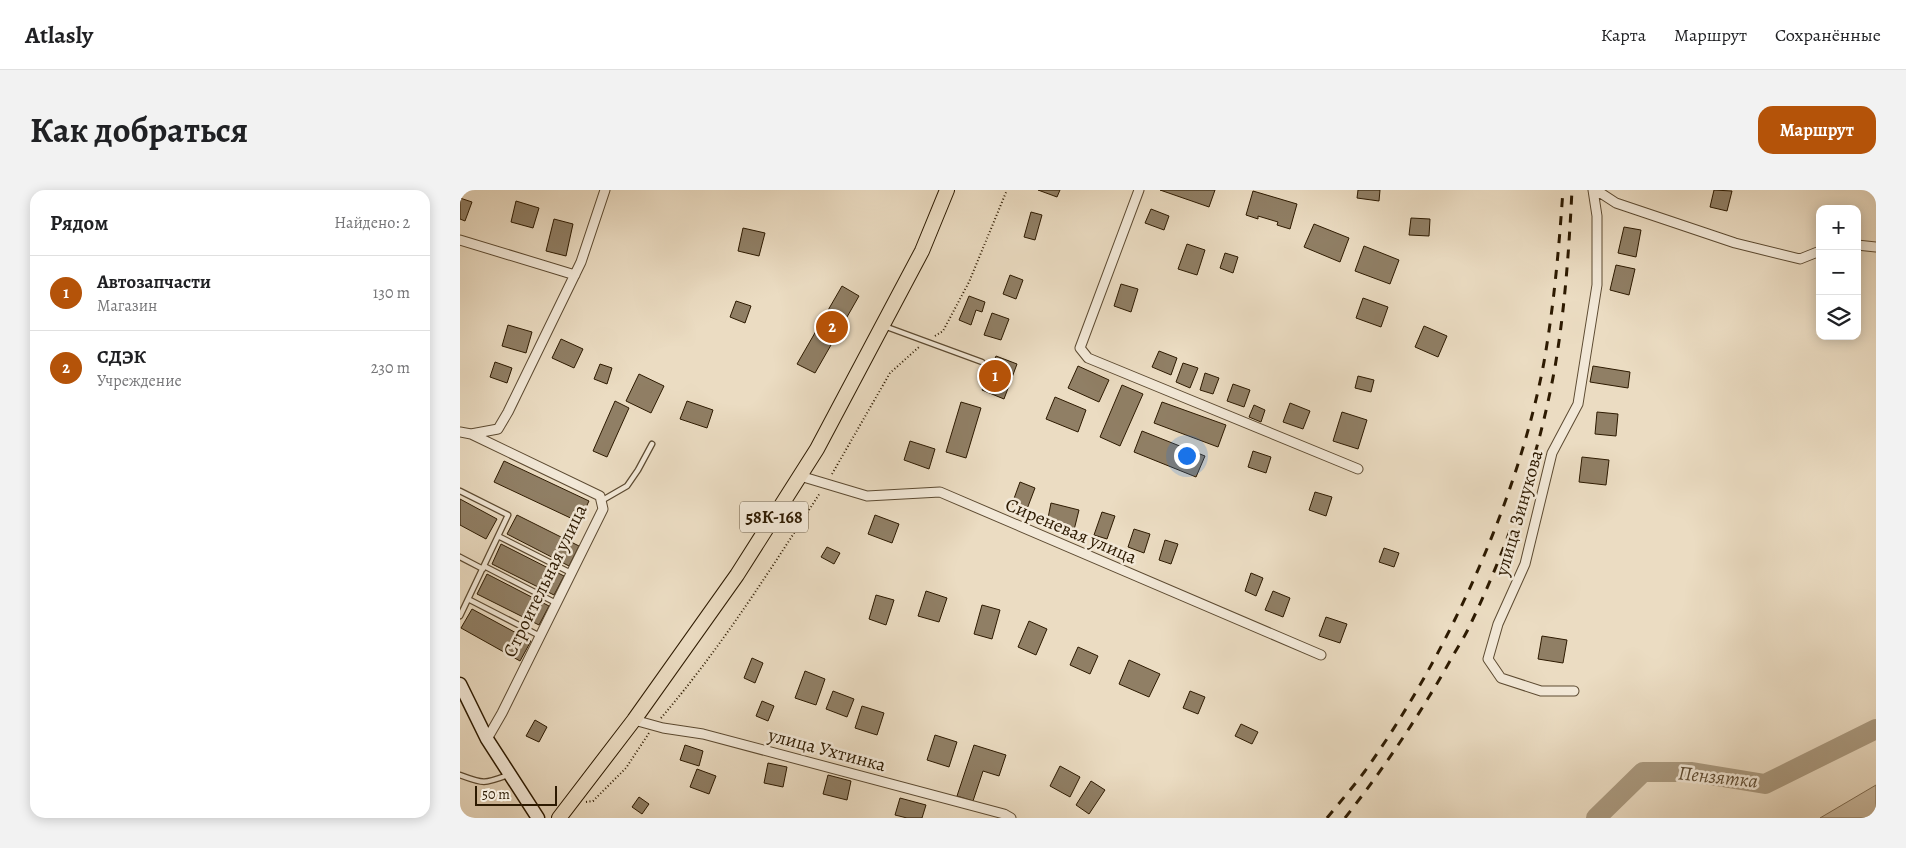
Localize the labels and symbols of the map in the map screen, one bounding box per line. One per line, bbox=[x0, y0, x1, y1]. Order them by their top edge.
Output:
pin: 2 bbox=[816, 308, 848, 346]
pin: 1 bbox=[979, 357, 1011, 395]
your location bbox=[1174, 443, 1200, 469]
street label: улица Зинукова bbox=[1488, 447, 1549, 580]
street label: Сиреневая улица bbox=[1001, 492, 1141, 570]
street label: Строительная улица bbox=[497, 500, 593, 662]
road number: 58К-168 bbox=[740, 502, 808, 532]
street label: улица Ухтинка bbox=[764, 722, 889, 778]
water label: Пензятка bbox=[1677, 759, 1759, 795]
scale bar bbox=[475, 783, 558, 806]

